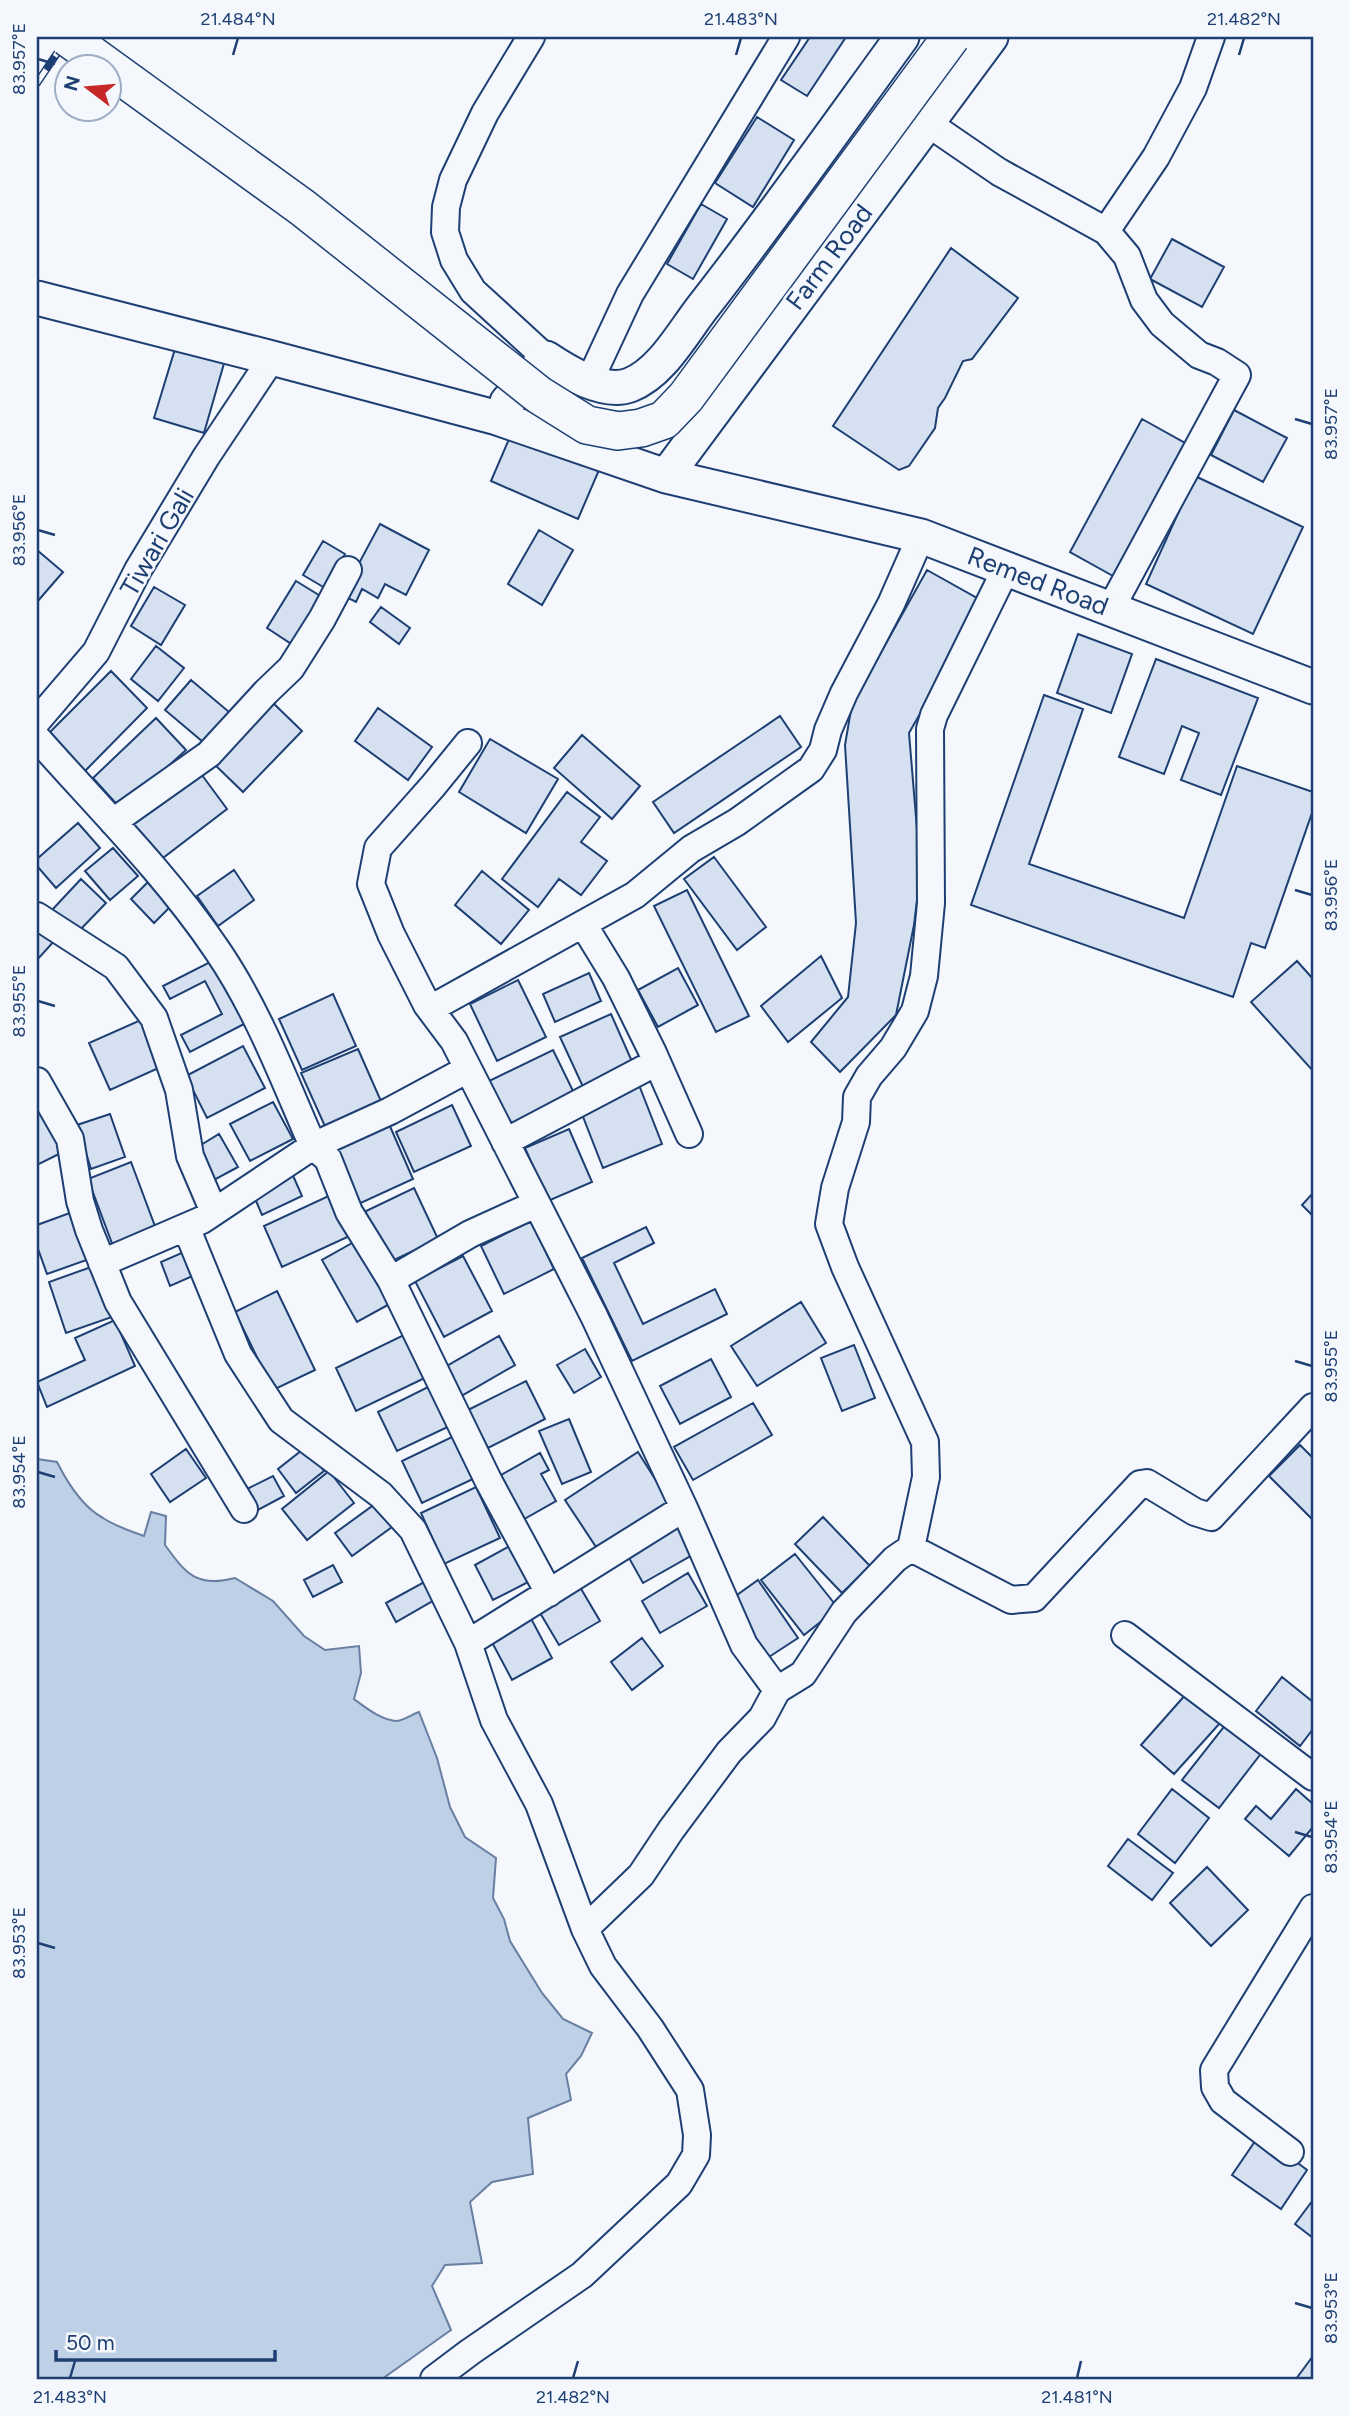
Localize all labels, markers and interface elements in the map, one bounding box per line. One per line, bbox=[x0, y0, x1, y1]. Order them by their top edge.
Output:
text: 21.484°N bbox=[200, 8, 276, 30]
text: 21.483°N bbox=[704, 8, 778, 30]
text: 21.482°N bbox=[1207, 8, 1281, 30]
text: 83.957°E bbox=[8, 23, 30, 95]
north arrow bbox=[52, 52, 122, 122]
text: N bbox=[59, 73, 85, 94]
street label: Farm Road bbox=[779, 198, 879, 316]
text: 83.957°E bbox=[1320, 388, 1342, 460]
street label: Tiwari Gali bbox=[113, 482, 201, 602]
text: 83.956°E bbox=[8, 494, 30, 566]
street label: Remed Road bbox=[963, 539, 1113, 623]
text: 83.956°E bbox=[1320, 859, 1342, 931]
text: 83.955°E bbox=[8, 965, 30, 1037]
text: 83.955°E bbox=[1320, 1330, 1342, 1402]
text: 83.954°E bbox=[8, 1435, 30, 1509]
text: 83.954°E bbox=[1320, 1800, 1342, 1874]
text: 83.953°E bbox=[8, 1907, 30, 1979]
text: 83.953°E bbox=[1320, 2272, 1342, 2344]
scale bar bbox=[56, 2318, 275, 2362]
text: 50 m bbox=[66, 2330, 115, 2355]
text: 21.483°N bbox=[33, 2386, 107, 2408]
text: 21.482°N bbox=[536, 2386, 610, 2408]
text: 21.481°N bbox=[1041, 2386, 1113, 2408]

